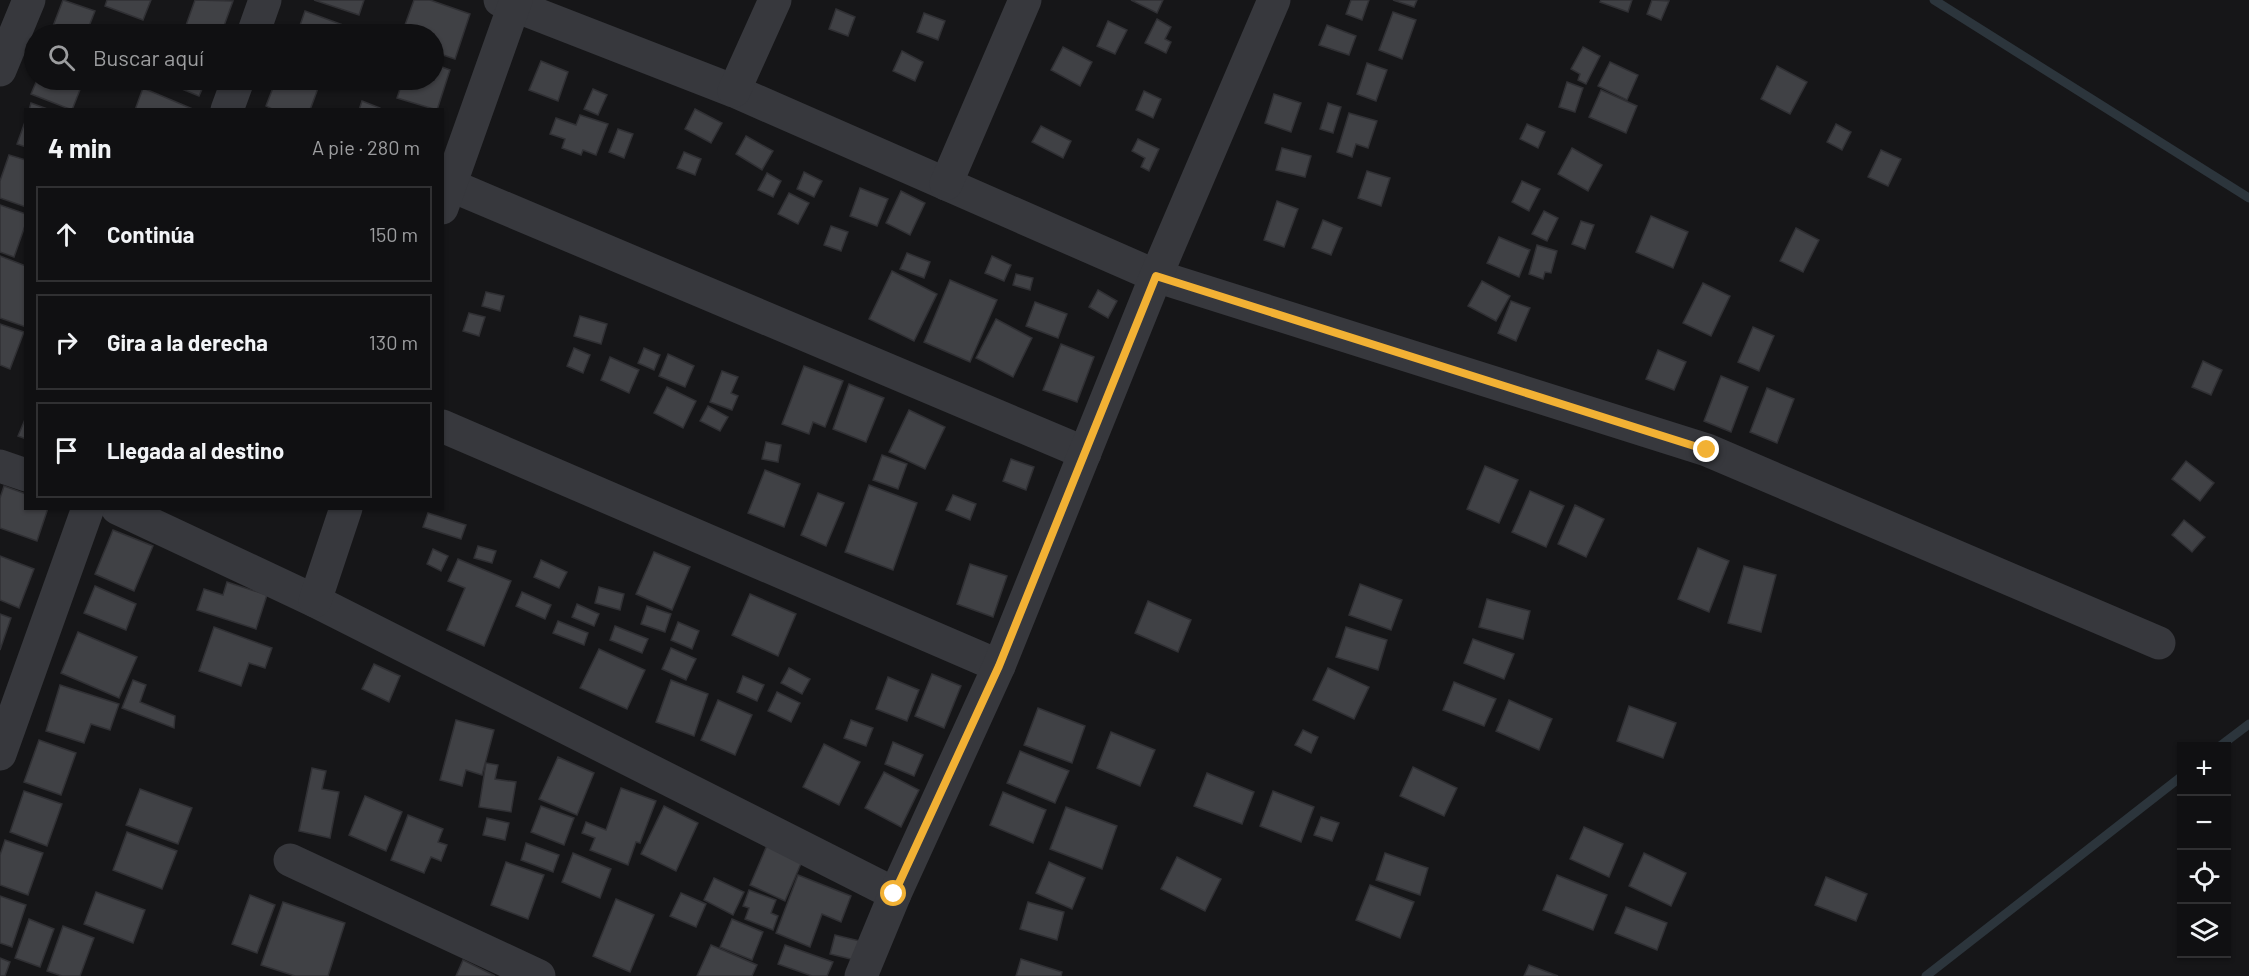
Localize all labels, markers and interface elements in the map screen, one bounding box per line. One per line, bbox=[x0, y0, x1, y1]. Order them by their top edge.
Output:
search box bbox=[24, 24, 444, 90]
icon: search bbox=[45, 41, 78, 74]
text: Buscar aquí bbox=[93, 44, 204, 70]
text: 4 min bbox=[48, 132, 112, 163]
text: A pie · 280 m bbox=[312, 135, 420, 159]
icon: ahead bbox=[50, 218, 83, 251]
text: Continúa bbox=[107, 221, 194, 247]
text: 150 m bbox=[369, 222, 418, 246]
icon: right bbox=[50, 326, 83, 359]
text: Gira a la derecha bbox=[107, 329, 268, 355]
text: 130 m bbox=[369, 330, 418, 354]
icon: arrive bbox=[50, 434, 83, 467]
route end bbox=[1693, 436, 1719, 462]
text: Llegada al destino bbox=[107, 437, 284, 463]
map controls bbox=[2177, 742, 2231, 958]
button: + bbox=[2177, 742, 2231, 796]
button: − bbox=[2177, 796, 2231, 850]
button: locate bbox=[2177, 850, 2231, 904]
route start bbox=[880, 880, 906, 906]
button: layers bbox=[2177, 904, 2231, 958]

